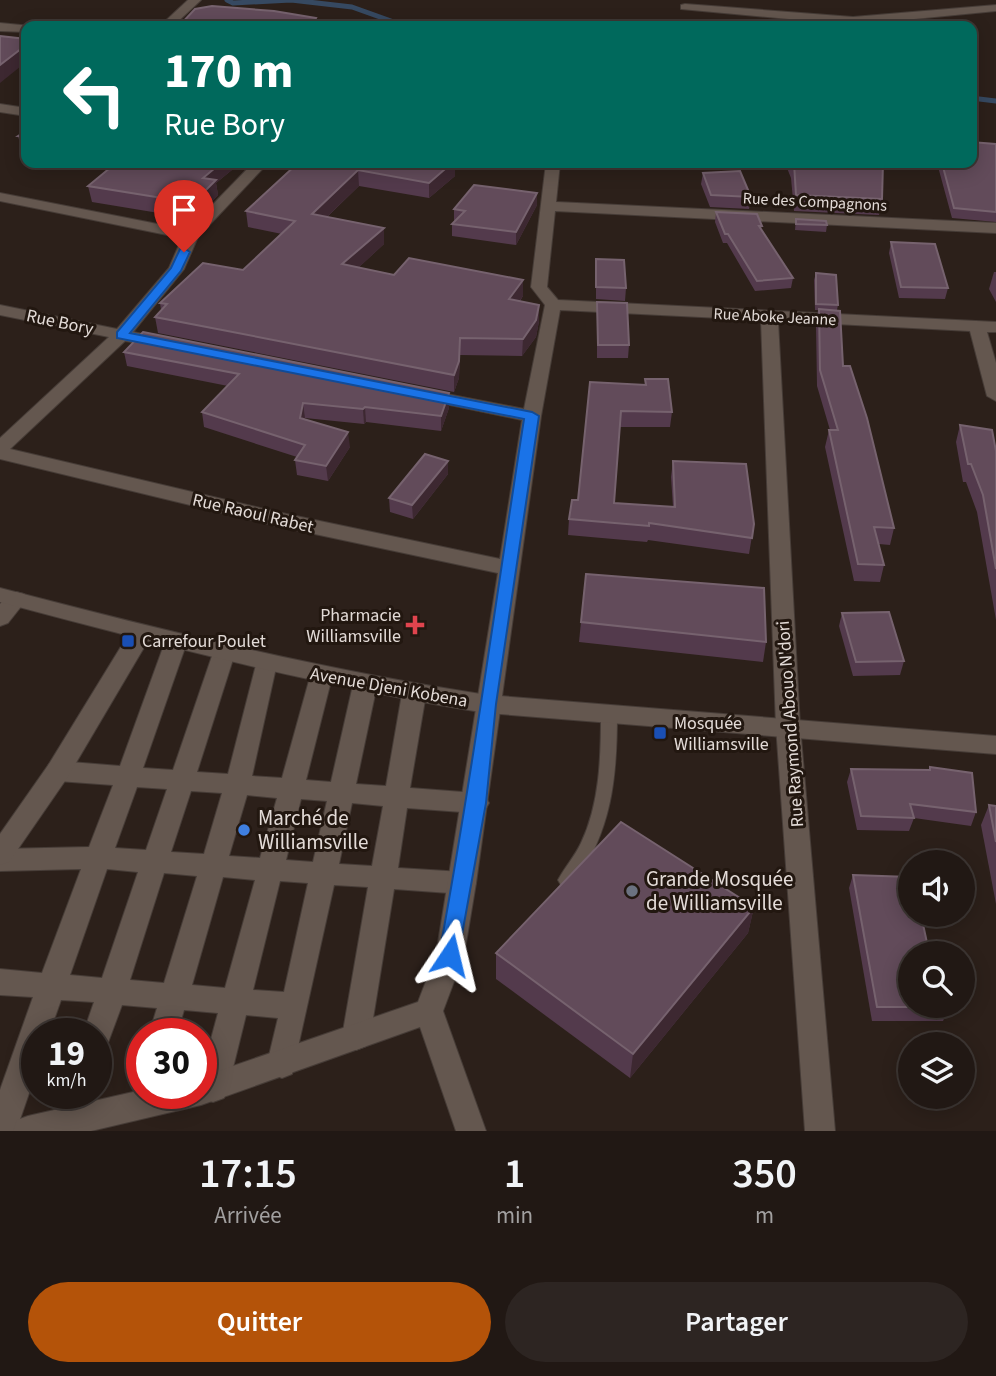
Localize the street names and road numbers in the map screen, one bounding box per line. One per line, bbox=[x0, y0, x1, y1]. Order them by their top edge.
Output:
street label: Rue des Compagnons bbox=[742, 187, 888, 217]
street label: Rue Bory bbox=[24, 303, 96, 342]
street label: Rue Aboke Jeanne bbox=[713, 303, 837, 331]
street label: Rue Raoul Rabet bbox=[190, 487, 316, 540]
street label: Rue Raymond Abouo N'dori bbox=[771, 620, 810, 828]
street label: Avenue Djeni Kobena bbox=[308, 661, 469, 714]

